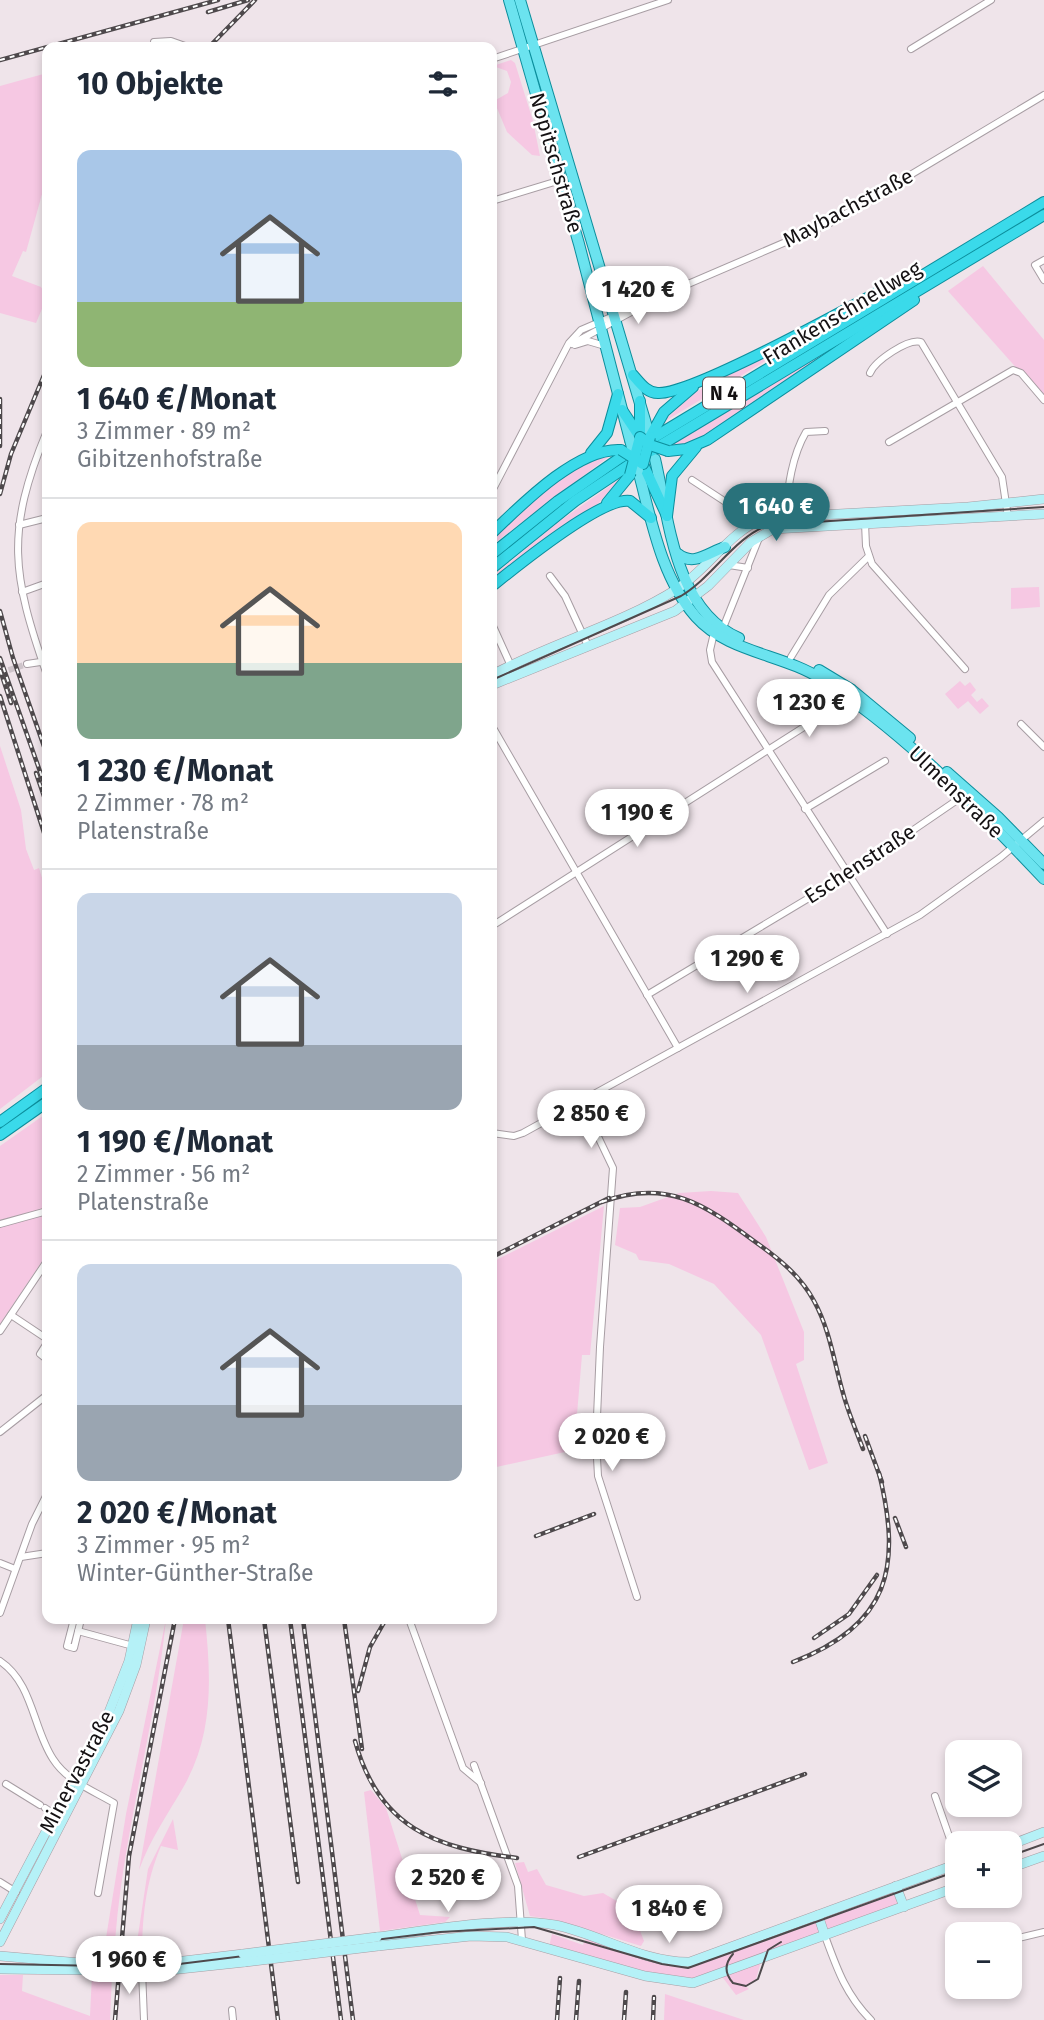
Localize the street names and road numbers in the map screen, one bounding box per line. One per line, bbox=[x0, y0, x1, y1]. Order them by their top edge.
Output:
street label: Nopitschstraße bbox=[524, 90, 588, 236]
street label: Maybachstraße bbox=[778, 163, 918, 253]
street label: Frankenschnellweg bbox=[758, 255, 926, 371]
road number: N 4 bbox=[703, 378, 745, 408]
street label: Ulmenstraße bbox=[903, 740, 1009, 844]
street label: Eschenstraße bbox=[800, 818, 920, 910]
street label: Minervastraße bbox=[34, 1706, 120, 1838]

